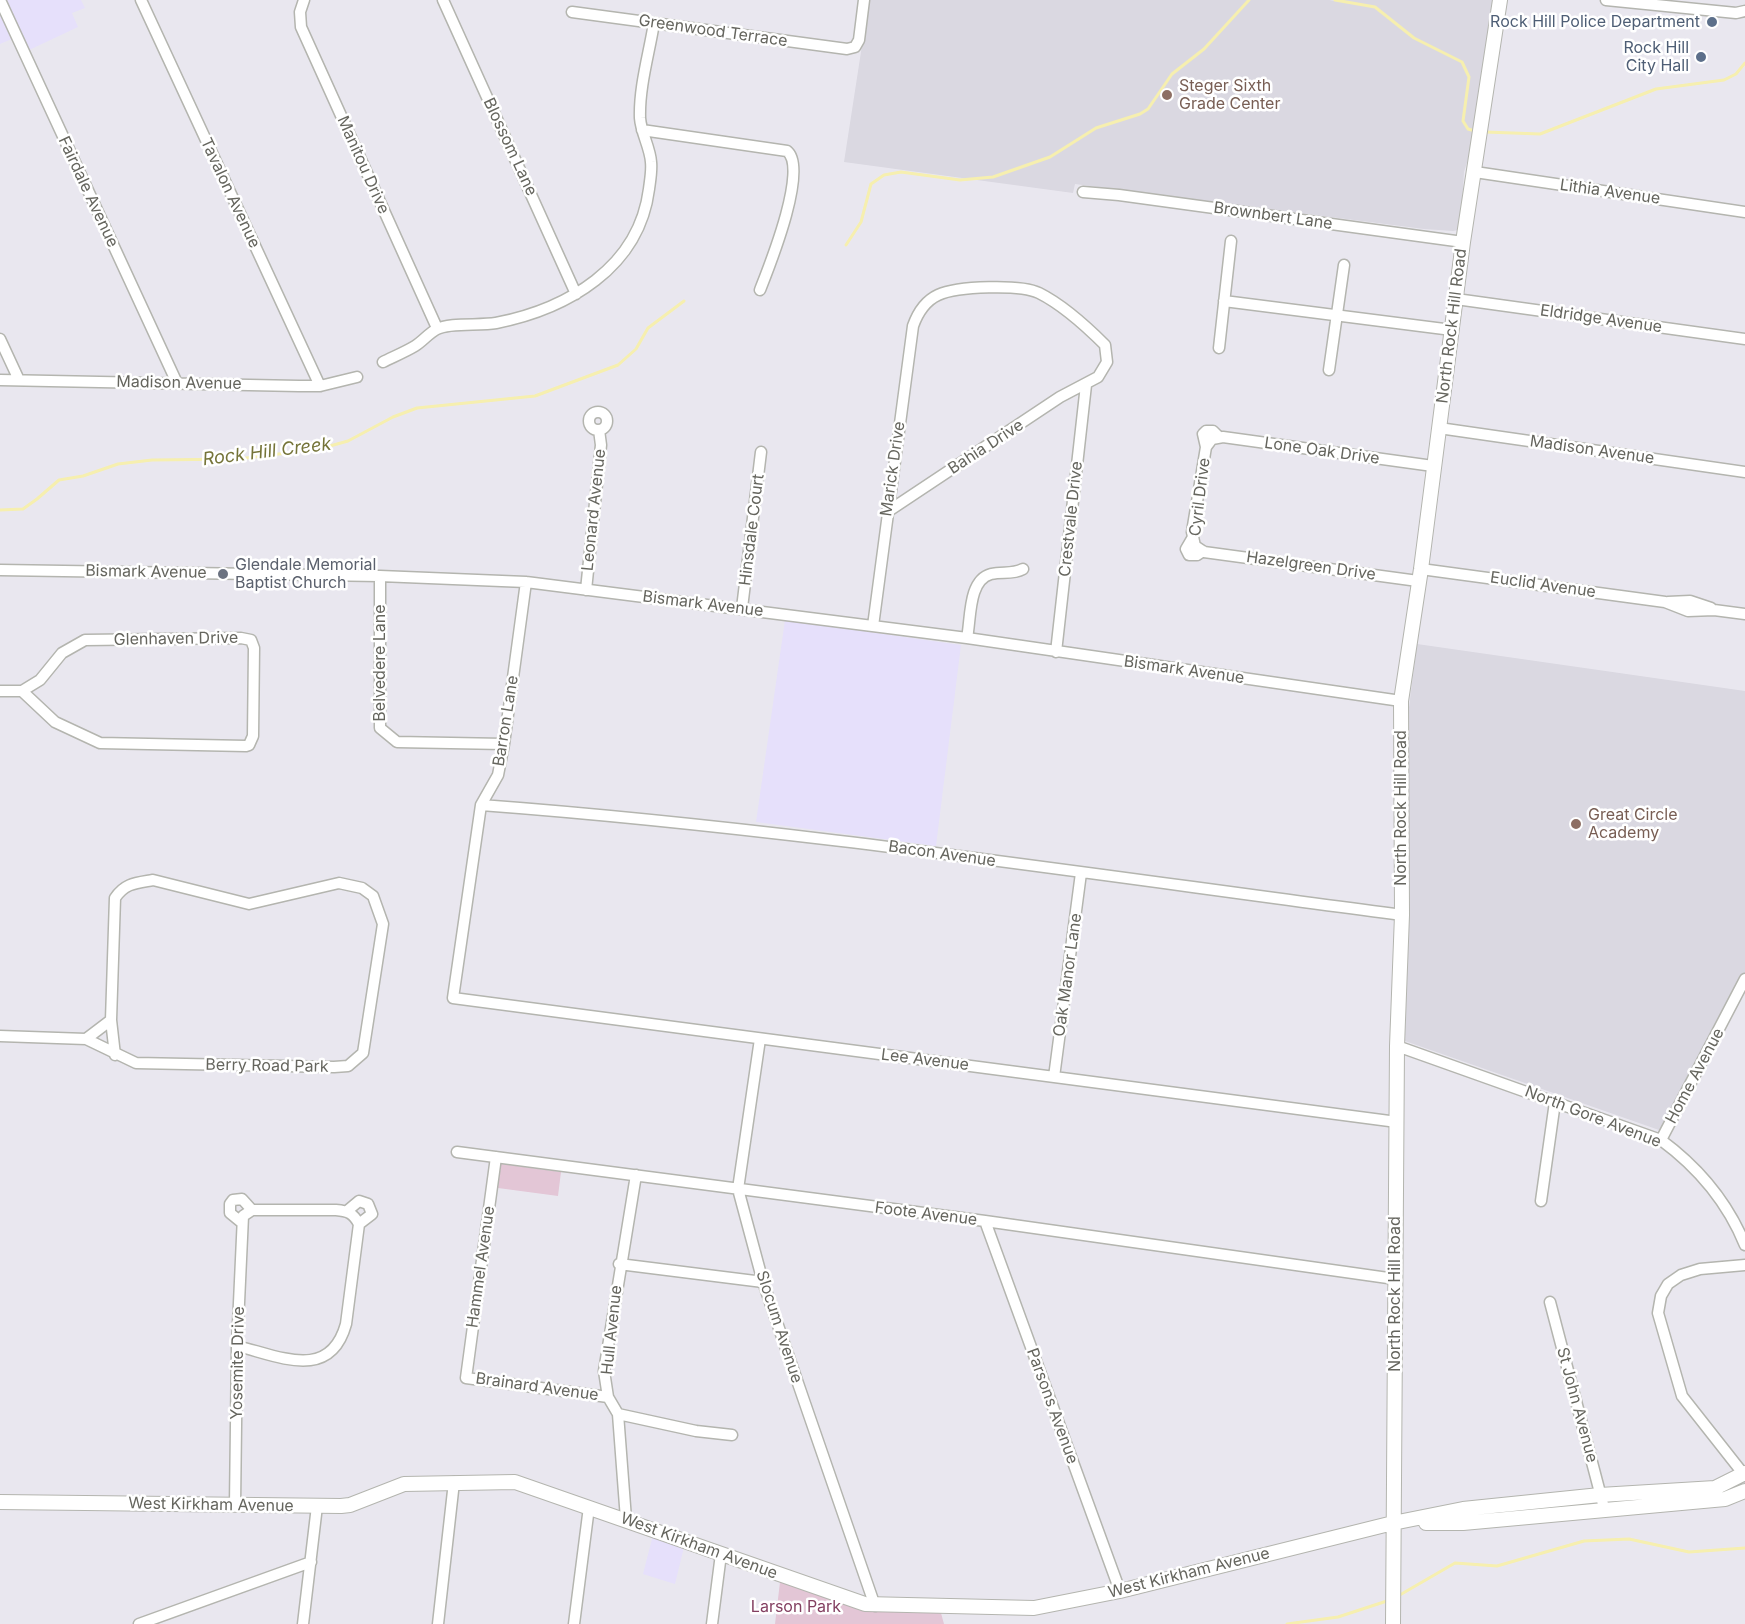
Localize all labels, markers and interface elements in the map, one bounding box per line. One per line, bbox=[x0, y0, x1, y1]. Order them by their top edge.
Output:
street label: Greenwood Terrace bbox=[637, 11, 789, 51]
place label: Rock Hill Police Department bbox=[1490, 12, 1700, 32]
marker: Rock Hill Police Department bbox=[1705, 15, 1719, 29]
place label: Rock Hill City Hall bbox=[1623, 38, 1689, 76]
marker: Rock Hill City Hall bbox=[1694, 50, 1708, 64]
place label: Steger Sixth Grade Center bbox=[1179, 76, 1280, 114]
marker: Steger Sixth Grade Center bbox=[1160, 88, 1174, 102]
street label: Blossom Lane bbox=[479, 95, 541, 199]
street label: Manitou Drive bbox=[333, 113, 393, 217]
street label: Fairdale Avenue bbox=[54, 133, 122, 251]
street label: Tavalon Avenue bbox=[196, 135, 264, 251]
street label: Lithia Avenue bbox=[1559, 175, 1661, 209]
street label: Brownbert Lane bbox=[1212, 198, 1334, 234]
street label: North Rock Hill Road bbox=[1433, 248, 1471, 404]
street label: Eldridge Avenue bbox=[1539, 301, 1663, 337]
street label: Madison Avenue bbox=[116, 372, 242, 394]
street label: Bahia Drive bbox=[945, 416, 1027, 478]
street label: Marick Drive bbox=[877, 420, 909, 518]
street label: Madison Avenue bbox=[1529, 432, 1655, 468]
water label: Rock Hill Creek bbox=[202, 433, 332, 471]
street label: Lone Oak Drive bbox=[1263, 433, 1381, 469]
street label: Leonard Avenue bbox=[578, 448, 610, 572]
street label: Cyril Drive bbox=[1186, 457, 1214, 537]
street label: Crestvale Drive bbox=[1055, 460, 1087, 578]
street label: Hinsdale Court bbox=[736, 473, 768, 587]
street label: Hazelgreen Drive bbox=[1245, 547, 1377, 585]
place label: Glendale Memorial Baptist Church bbox=[235, 555, 376, 593]
street label: Bismark Avenue bbox=[85, 561, 207, 583]
marker: Glendale Memorial Baptist Church bbox=[216, 567, 230, 581]
street label: Euclid Avenue bbox=[1489, 568, 1597, 602]
street label: Bismark Avenue bbox=[642, 587, 764, 621]
street label: Belvedere Lane bbox=[370, 604, 390, 722]
street label: Glenhaven Drive bbox=[114, 628, 238, 650]
street label: Bismark Avenue bbox=[1122, 652, 1246, 688]
street label: Barron Lane bbox=[489, 674, 523, 768]
street label: North Rock Hill Road bbox=[1391, 730, 1411, 886]
place label: Great Circle Academy bbox=[1588, 805, 1678, 843]
marker: Great Circle Academy bbox=[1569, 817, 1583, 831]
street label: Bacon Avenue bbox=[887, 837, 997, 871]
street label: Oak Manor Lane bbox=[1050, 912, 1086, 1038]
street label: Home Avenue bbox=[1662, 1025, 1728, 1127]
street label: Lee Avenue bbox=[880, 1045, 970, 1075]
street label: Berry Road Park bbox=[205, 1055, 329, 1077]
street label: North Gore Avenue bbox=[1522, 1082, 1664, 1152]
street label: Foote Avenue bbox=[874, 1198, 978, 1230]
street label: Hammel Avenue bbox=[463, 1205, 499, 1329]
street label: North Rock Hill Road bbox=[1385, 1216, 1405, 1372]
street label: Slocum Avenue bbox=[752, 1268, 806, 1386]
street label: Hull Avenue bbox=[598, 1284, 626, 1376]
street label: Yosemite Drive bbox=[227, 1306, 249, 1420]
street label: Parsons Avenue bbox=[1022, 1345, 1082, 1467]
street label: St John Avenue bbox=[1552, 1345, 1602, 1465]
street label: Brainard Avenue bbox=[474, 1369, 600, 1405]
street label: West Kirkham Avenue bbox=[128, 1494, 294, 1516]
street label: West Kirkham Avenue bbox=[618, 1509, 780, 1583]
street label: West Kirkham Avenue bbox=[1106, 1544, 1272, 1602]
park label: Larson Park bbox=[751, 1597, 841, 1617]

